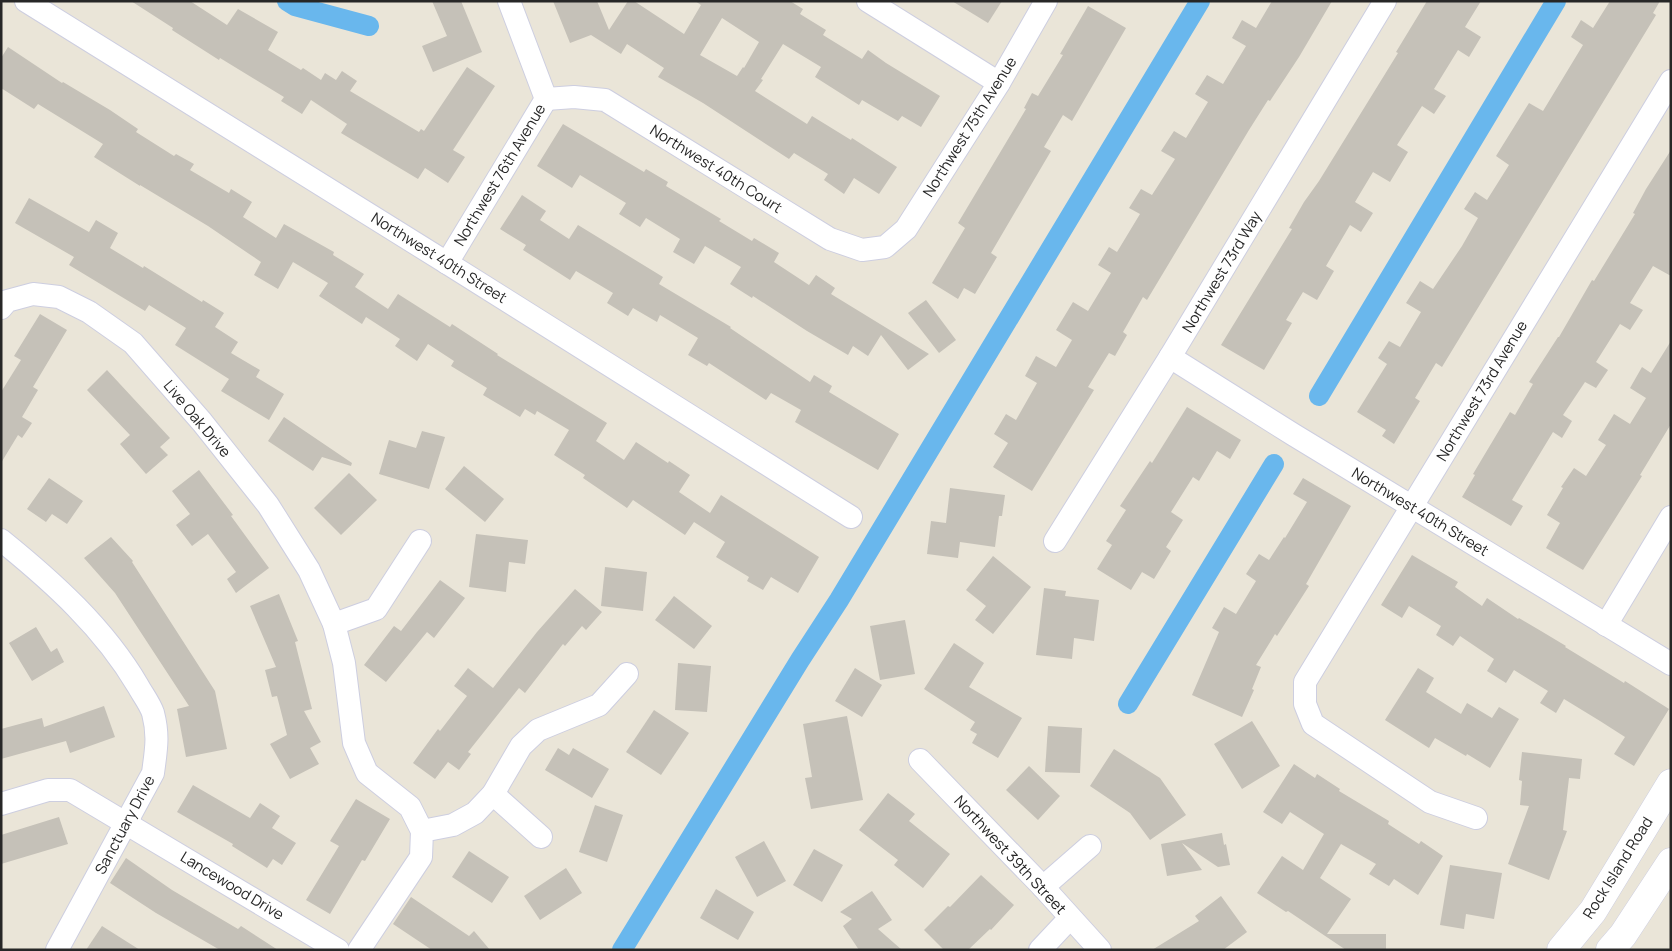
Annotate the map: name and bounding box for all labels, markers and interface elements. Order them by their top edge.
street label: Northwest 75th Avenue [918,52,1021,201]
street label: Northwest 76th Avenue [449,100,551,250]
street label: Northwest 40th Court [646,119,786,218]
street label: Northwest 40th Street [367,207,511,308]
street label: Northwest 73rd Way [1177,207,1266,336]
street label: Northwest 73rd Avenue [1431,316,1532,465]
street label: Live Oak Drive [159,376,236,462]
street label: Northwest 40th Street [1348,462,1493,561]
street label: Sanctuary Drive [90,771,160,878]
street label: Northwest 39th Street [950,790,1071,919]
street label: Rock Island Road [1578,813,1657,923]
street label: Lancewood Drive [177,846,288,925]

